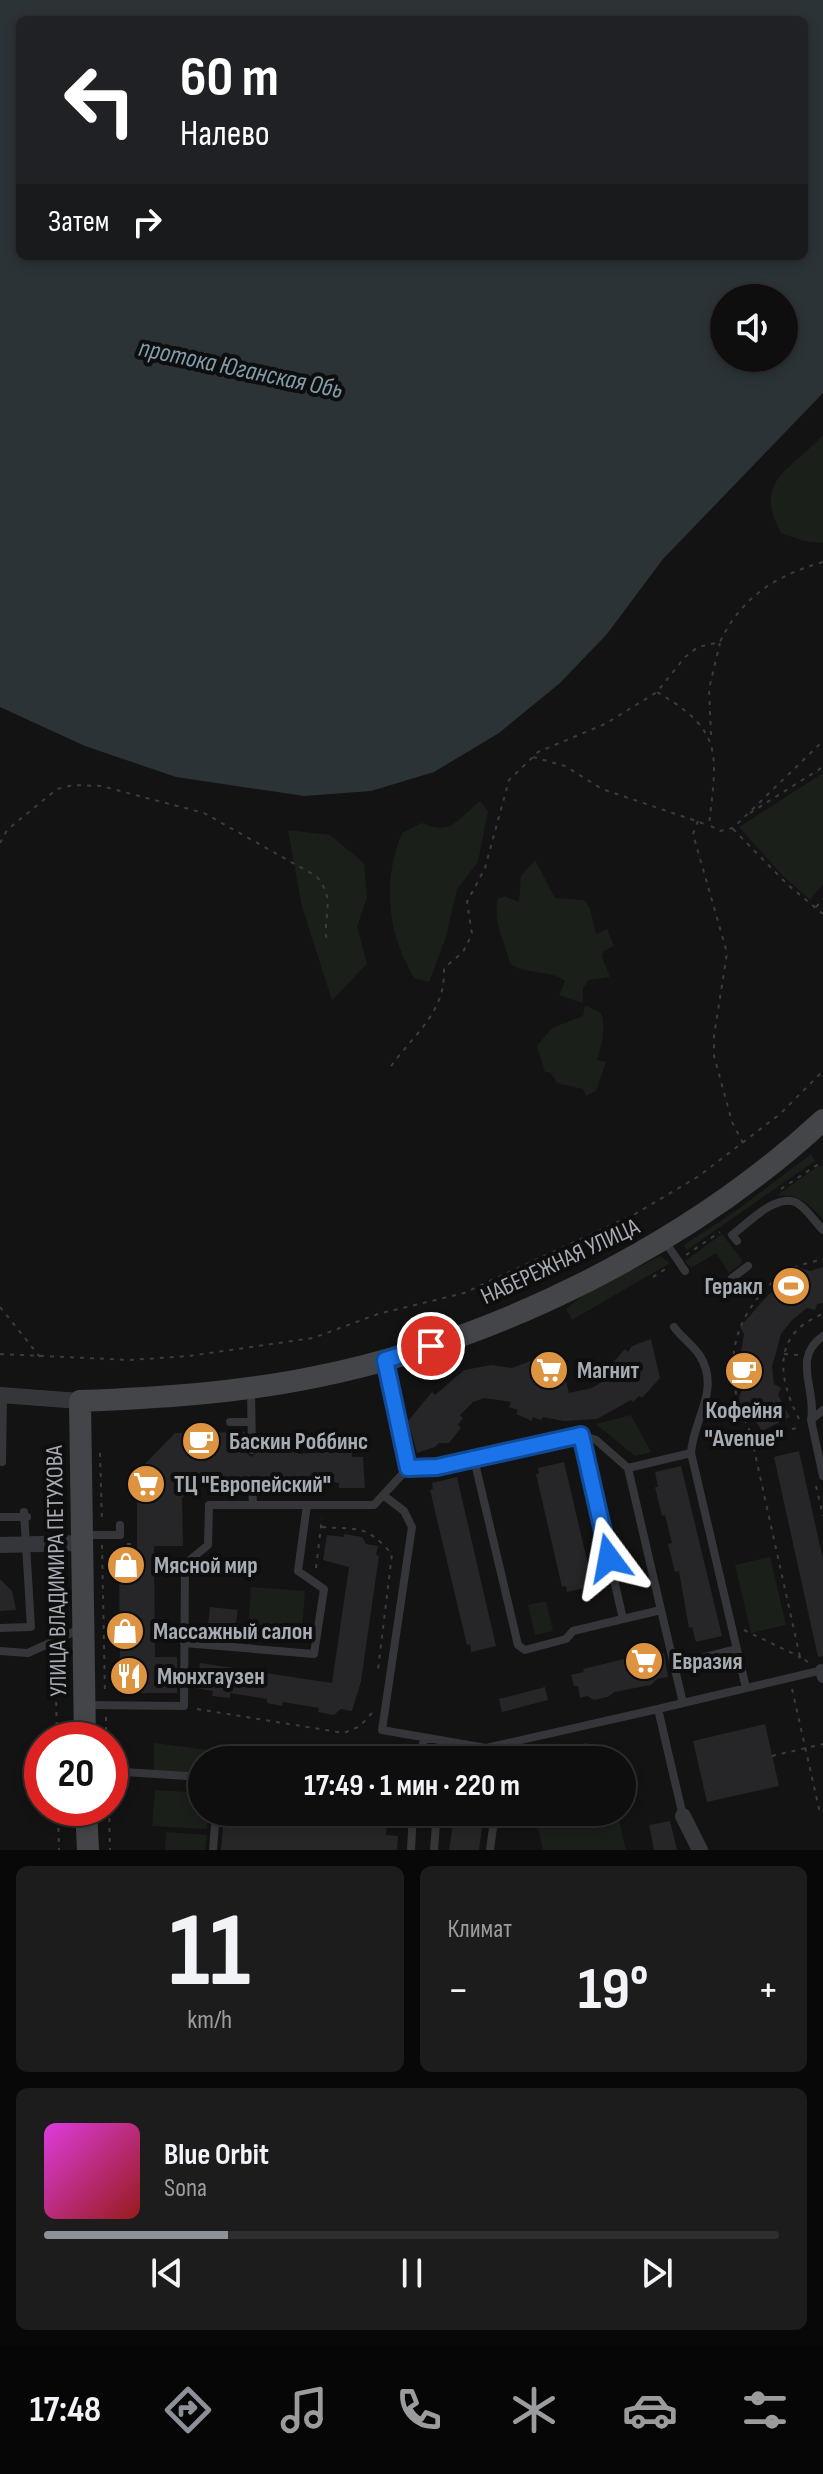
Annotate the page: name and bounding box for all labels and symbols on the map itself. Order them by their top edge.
water label: протока Юганская Обь [136,333,346,406]
street label: НАБЕРЕЖНАЯ УЛИЦА [476,1212,645,1311]
sports icon: Геракл [770,1265,812,1307]
place label: Геракл [704,1272,763,1301]
pin [397,1312,465,1380]
supermarket icon: Магнит [528,1349,570,1391]
cafe icon: Кофейня "Avenue" [723,1350,765,1392]
place label: Магнит [577,1356,639,1385]
place label: Кофейня "Avenue" [705,1396,783,1453]
cafe icon: Баскин Роббинс [180,1420,222,1462]
place label: Баскин Роббинс [229,1427,368,1456]
street label: УЛИЦА ВЛАДИМИРА ПЕТУХОВА [40,1444,73,1697]
supermarket icon: ТЦ "Европейский" [125,1463,167,1505]
place label: ТЦ "Европейский" [174,1470,331,1499]
position arrow [567,1516,651,1600]
shop icon: Мясной мир [105,1544,147,1586]
place label: Мясной мир [154,1551,258,1580]
shop icon: Массажный салон [104,1610,146,1652]
place label: Массажный салон [153,1617,313,1646]
supermarket icon: Евразия [623,1640,665,1682]
place label: Евразия [672,1647,743,1676]
restaurant icon: Мюнхгаузен [108,1655,150,1697]
place label: Мюнхгаузен [157,1662,265,1691]
speed limit sign: 20 [24,1722,128,1826]

